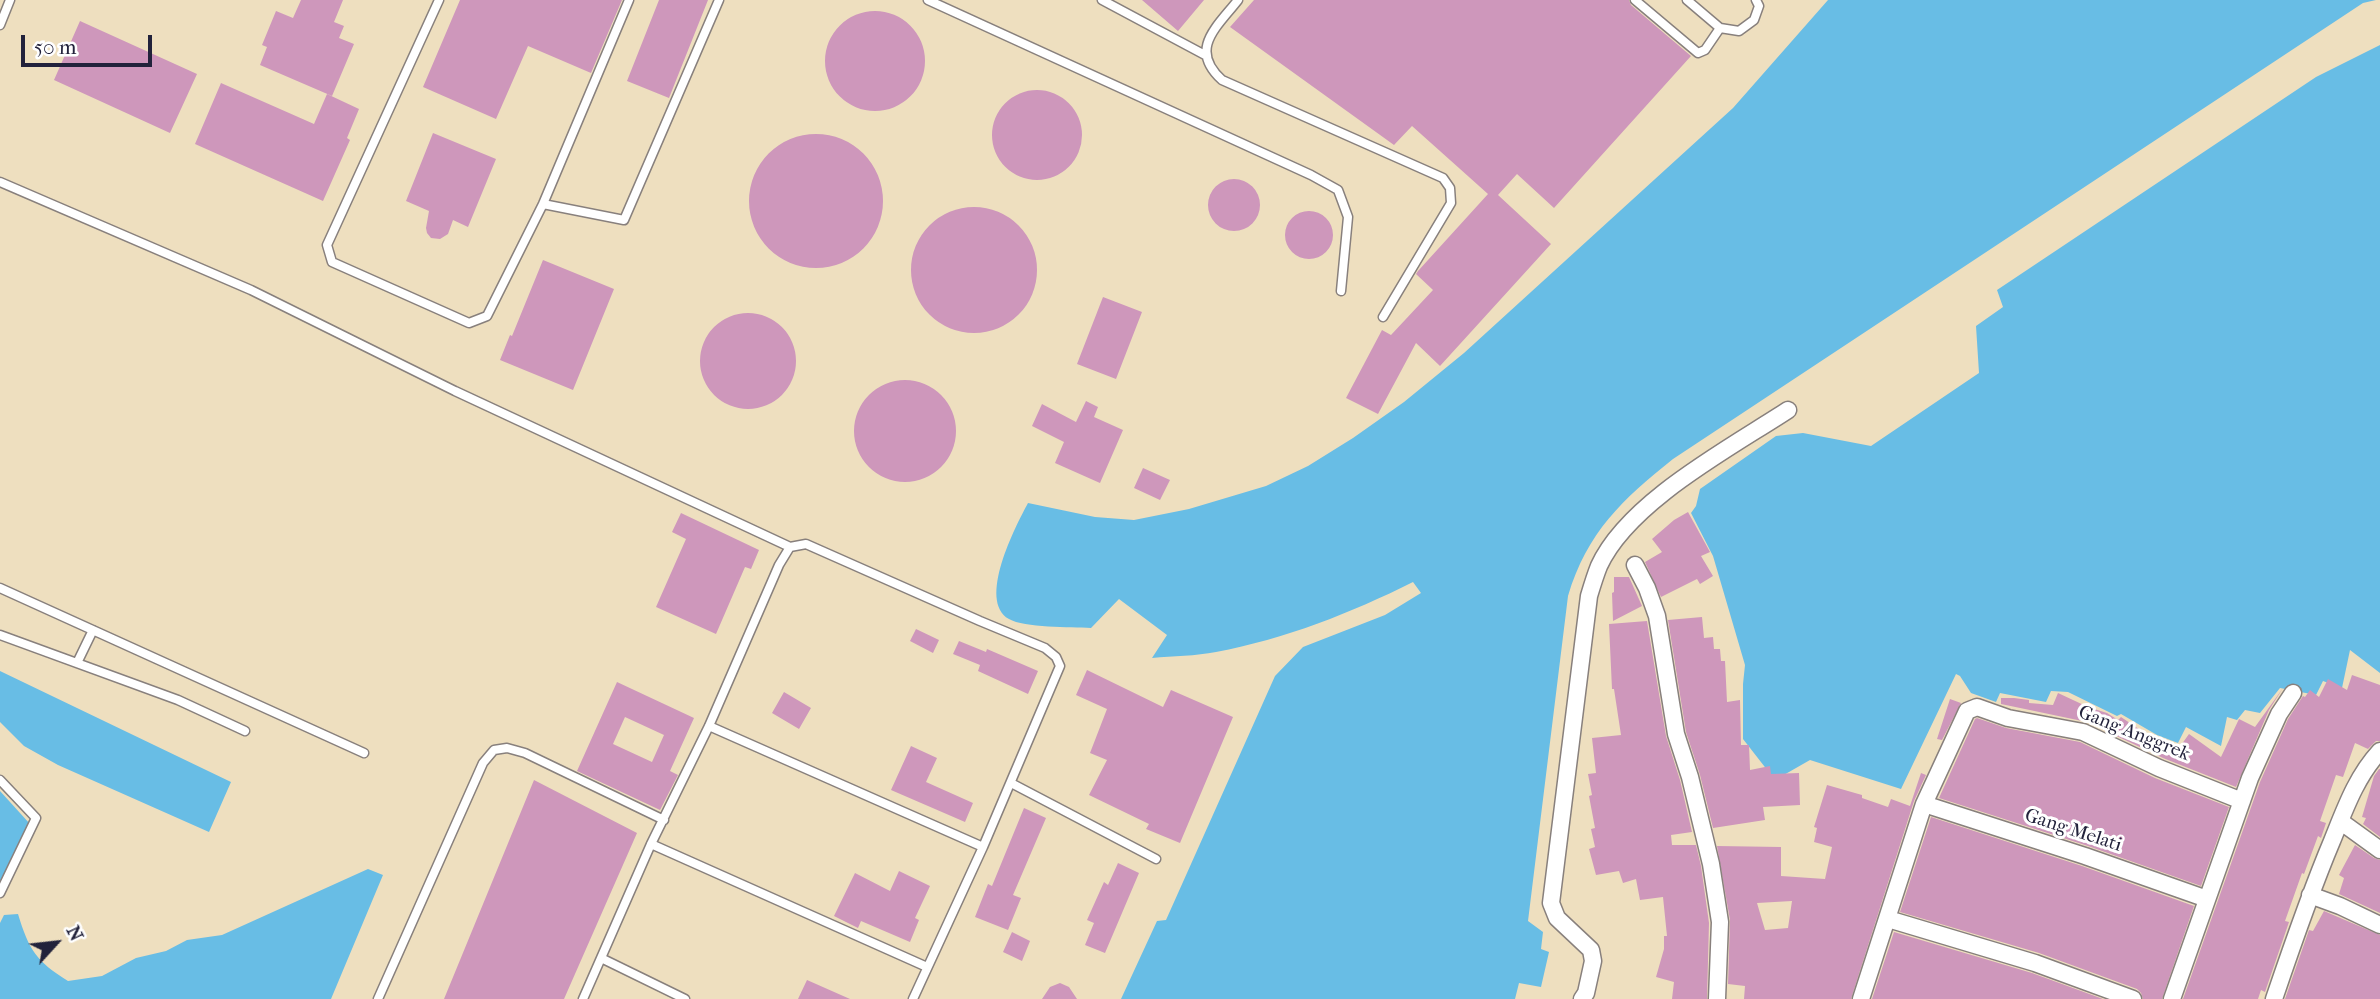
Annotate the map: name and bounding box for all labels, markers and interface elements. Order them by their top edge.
scale bar [24,21,156,65]
text: 50 m [34,35,77,59]
street label: Gang Anggrek [2075,701,2193,767]
street label: Gang Melati [2022,805,2124,857]
north arrow [21,908,91,978]
text: N [62,922,88,945]

